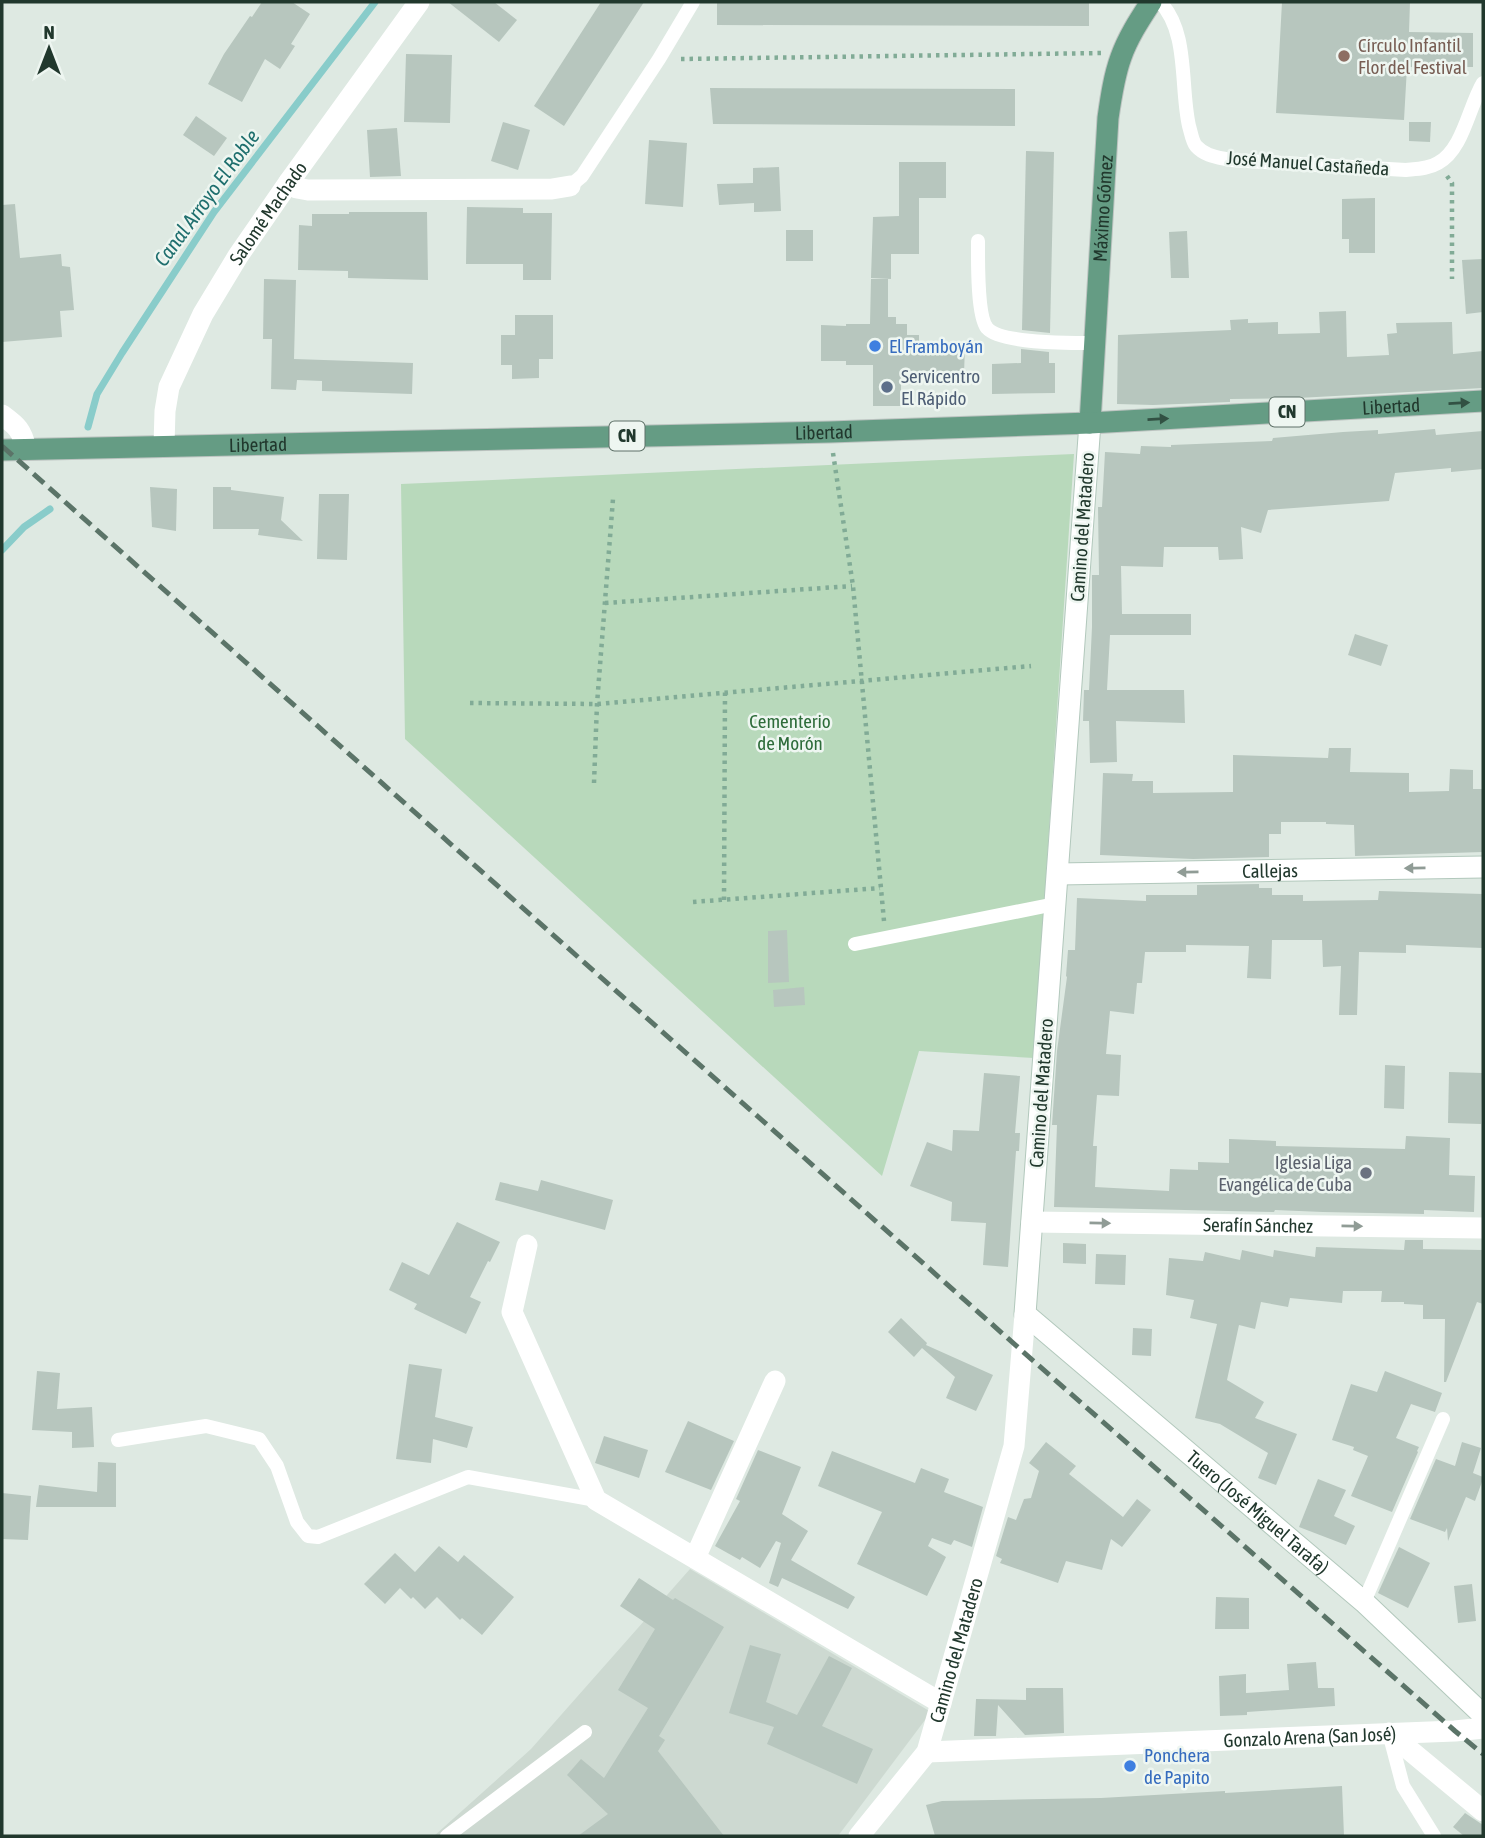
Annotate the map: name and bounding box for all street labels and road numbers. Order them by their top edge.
street label: José Manuel Castañeda [1226,146,1390,180]
street label: Máximo Gómez [1089,154,1117,262]
street label: Salomé Machado [225,157,311,268]
street label: Libertad [1362,394,1421,419]
road number: CN [1270,398,1304,426]
street label: Libertad [794,420,853,444]
road number: CN [610,422,644,450]
street label: Libertad [229,433,287,456]
street label: Camino del Matadero [1066,452,1098,602]
street label: Callejas [1242,859,1298,882]
street label: Camino del Matadero [1025,1018,1057,1168]
street label: Serafín Sánchez [1203,1213,1313,1237]
street label: Tuero (José Miguel Tarafa) [1182,1445,1333,1578]
street label: Camino del Matadero [925,1575,987,1725]
street label: Gonzalo Arena (San José) [1223,1722,1396,1751]

